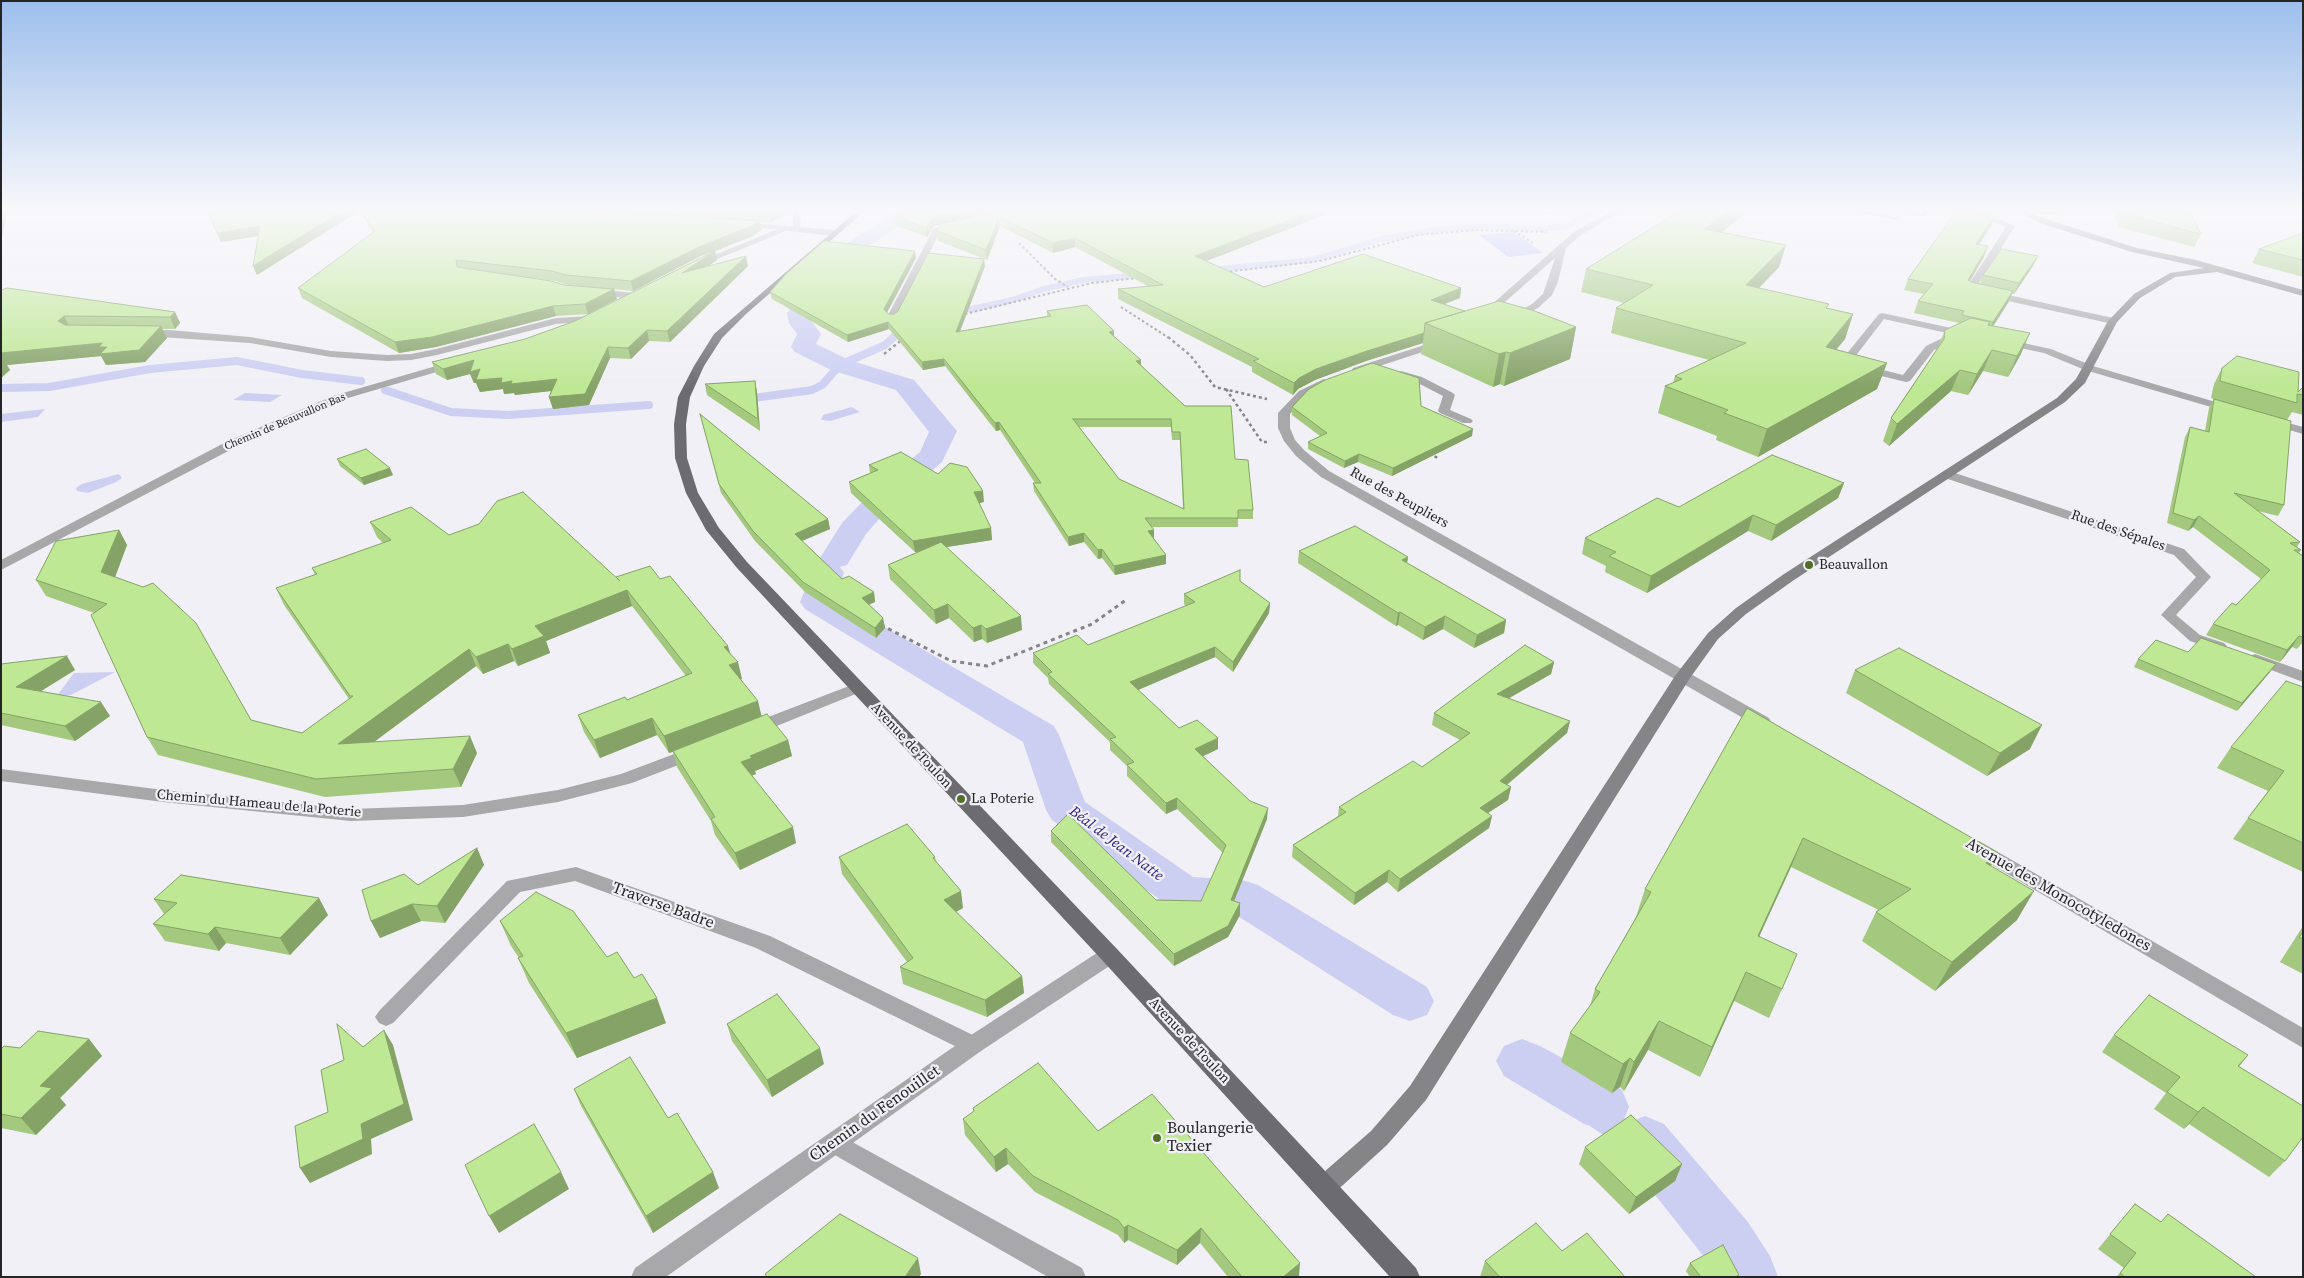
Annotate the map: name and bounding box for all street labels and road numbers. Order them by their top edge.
street label: Chemin de Beauvallon Bas [222,390,348,454]
street label: Rue des Peupliers [1347,464,1451,532]
street label: Rue des Sépales [2069,507,2167,555]
street label: Avenue de Toulon [867,700,955,792]
street label: Chemin du Hameau de la Poterie [156,787,362,821]
street label: Avenue des Monocotyledones [1962,834,2154,956]
street label: Traverse Badre [609,879,717,933]
street label: Avenue de Toulon [1145,995,1233,1087]
street label: Chemin du Fenouillet [806,1062,944,1166]

